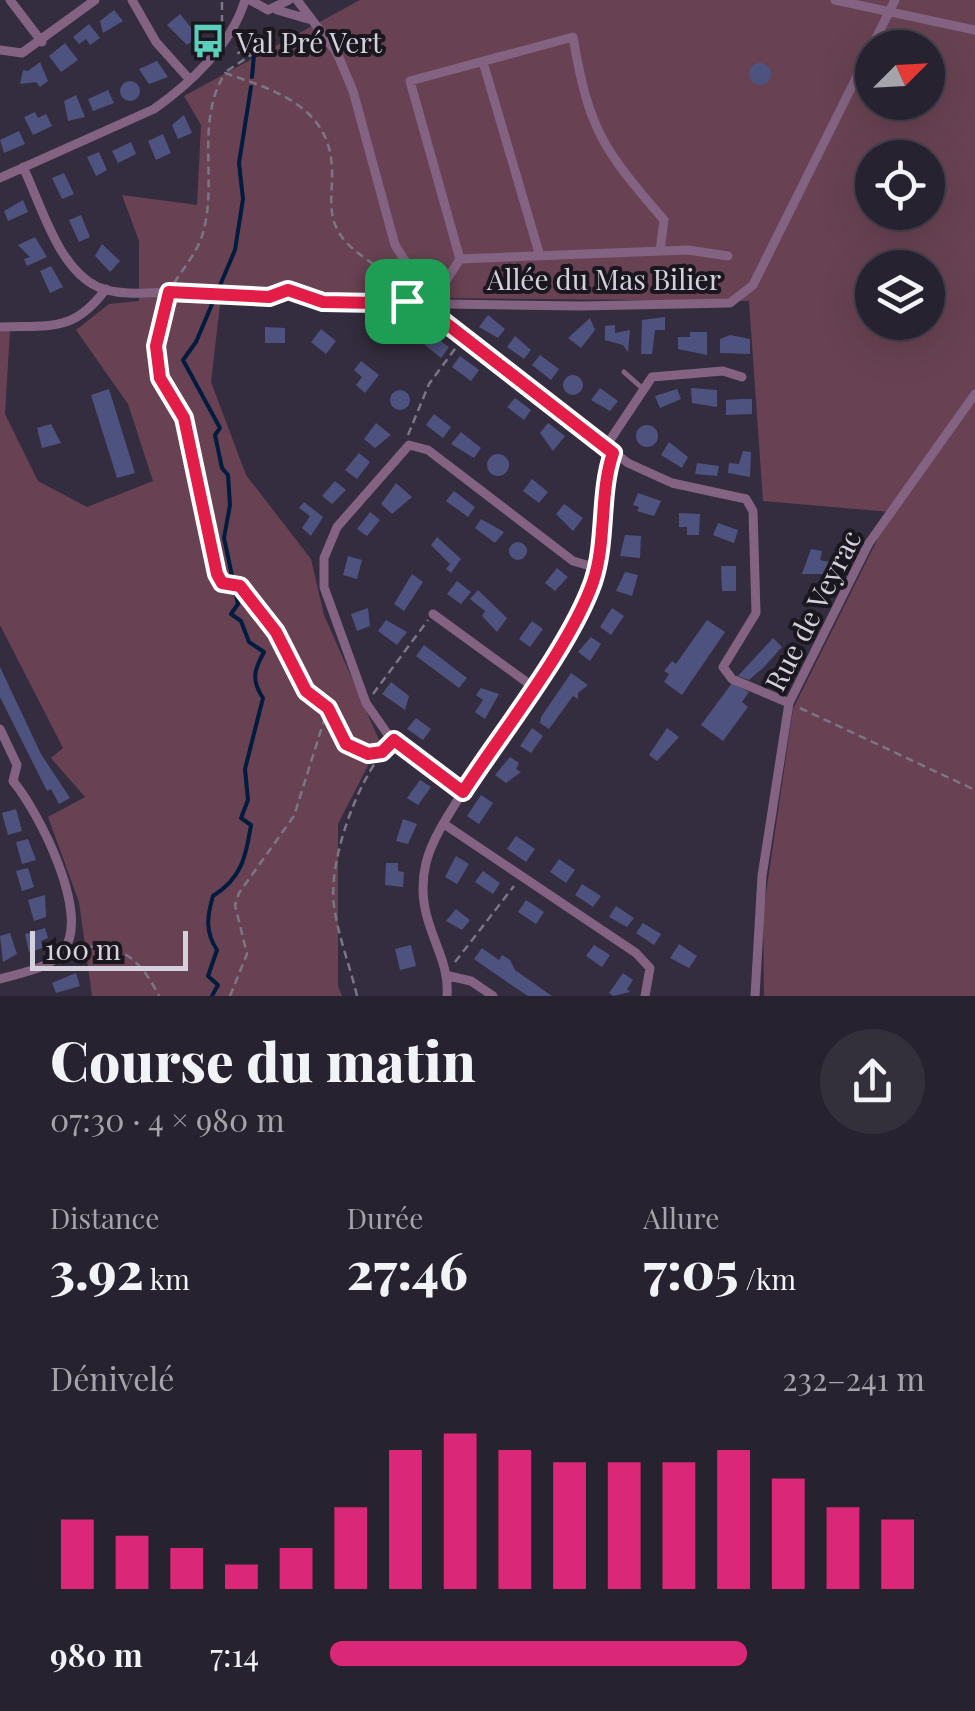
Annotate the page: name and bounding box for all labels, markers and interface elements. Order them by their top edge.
bus stop icon: Val Pré Vert [189,22,227,60]
place label: Val Pré Vert [235,23,383,60]
north arrow [855,30,945,120]
map controls [855,30,945,340]
button: locate [855,140,945,230]
button: layers [855,250,945,340]
pin [365,259,450,344]
street label: Allée du Mas Bilier [486,260,722,297]
icon: arrive [380,274,435,329]
street label: Rue de Veyrac [756,523,868,697]
scale bar [30,926,188,970]
text: 100 m [45,930,121,967]
text: Course du matin [50,1022,476,1096]
button: share [820,1029,925,1134]
text: 07:30 · 4 × 980 m [50,1097,285,1140]
text: Distance [50,1199,159,1236]
text: Durée [347,1199,423,1236]
text: Allure [643,1199,719,1236]
text: 3.92 [50,1236,144,1303]
text: 27:46 [347,1236,468,1303]
text: 7:05 [643,1236,739,1303]
text: km [144,1260,190,1297]
text: /km [739,1260,796,1297]
text: Dénivelé [50,1356,174,1399]
text: 232–241 m [782,1356,925,1399]
text: 980 m [50,1632,143,1675]
text: 7:14 [210,1632,259,1675]

